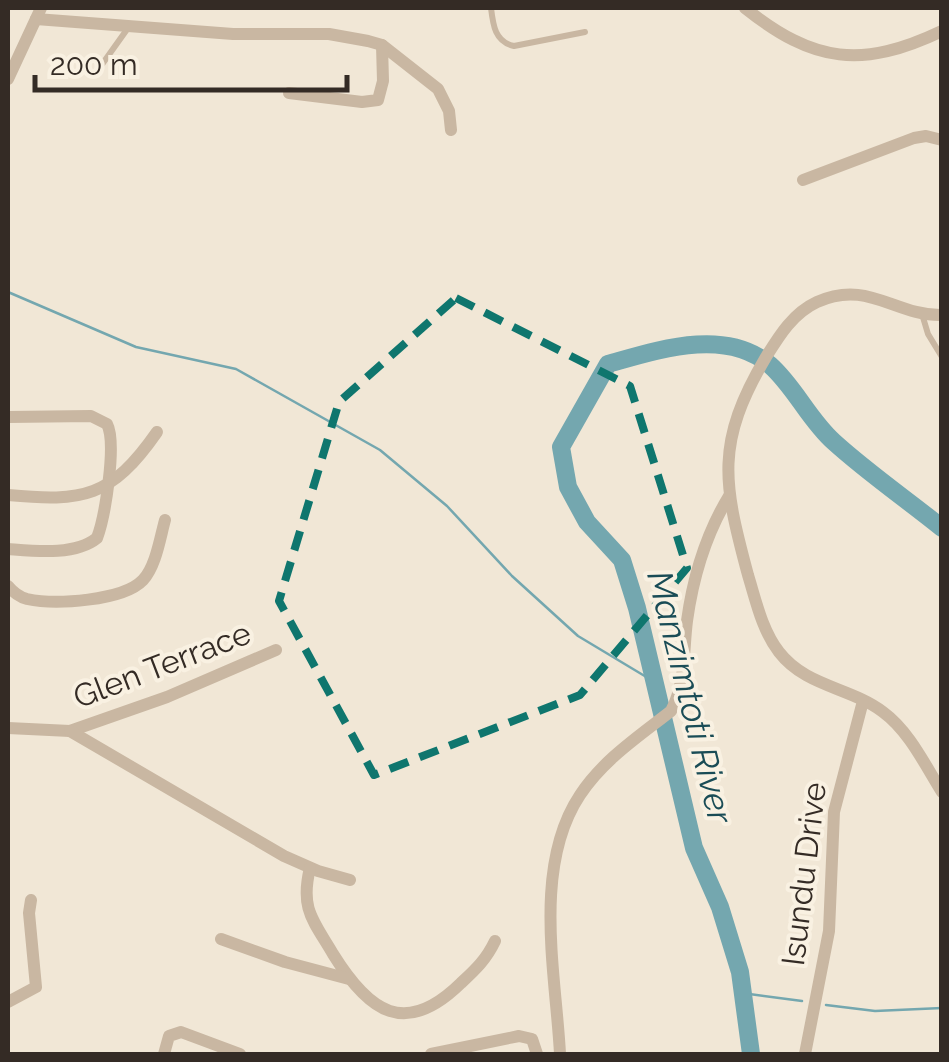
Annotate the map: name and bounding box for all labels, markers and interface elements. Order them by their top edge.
scale bar [35,30,348,92]
text: 200 m [50,47,138,82]
water label: Manzimtoti River [639,566,742,828]
street label: Glen Terrace [68,614,256,715]
street label: Isundu Drive [774,780,833,968]

